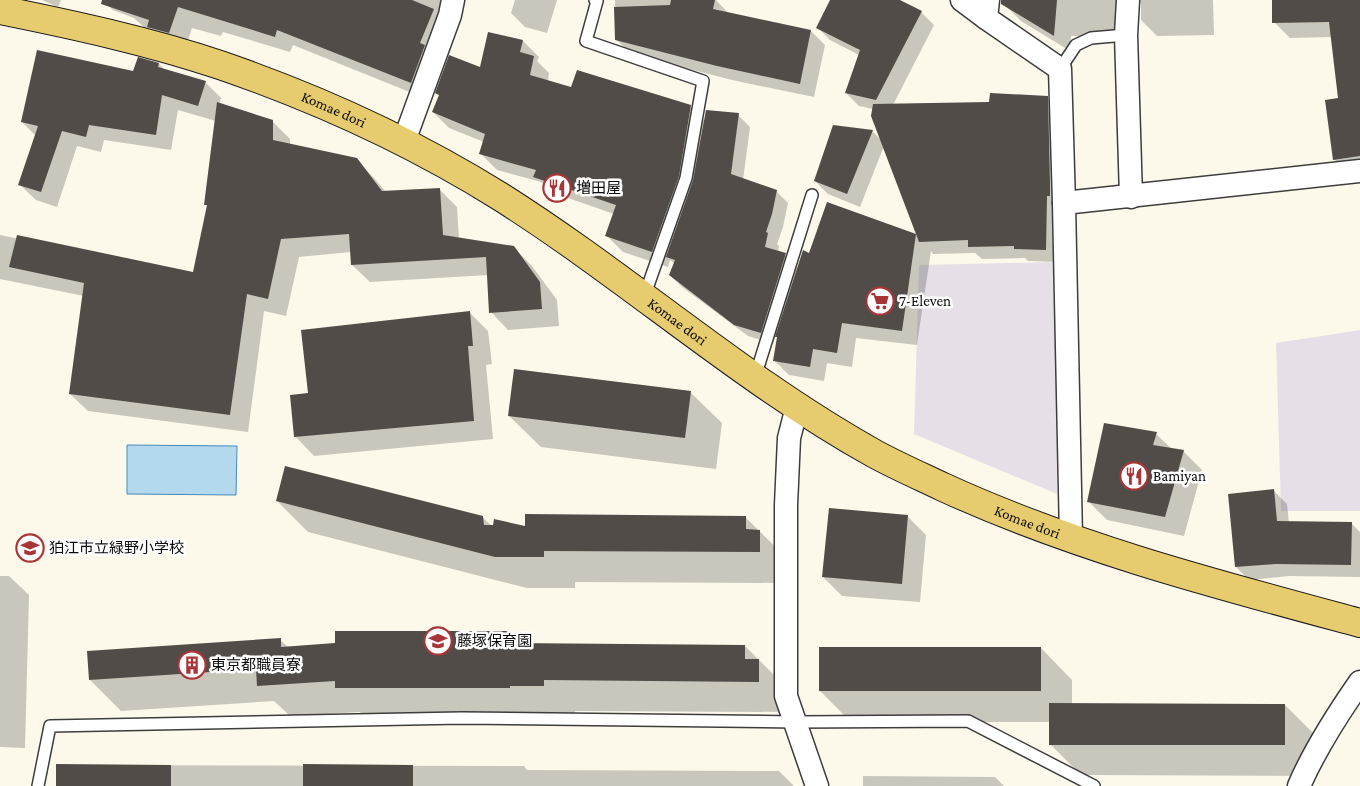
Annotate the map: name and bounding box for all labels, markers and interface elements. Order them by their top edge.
street label: Komae dori [299,88,369,131]
restaurant icon: 増田屋 [542,173,572,203]
place label: 増田屋 [576,179,621,196]
supermarket icon: 7-Eleven [865,286,895,316]
place label: 7-Eleven [899,293,951,309]
street label: Komae dori [645,295,710,349]
restaurant icon: Bamiyan [1119,461,1149,491]
place label: Bamiyan [1153,468,1206,485]
street label: Komae dori [992,502,1062,542]
school or university icon: 狛江市立緑野小学校 [15,533,45,563]
place label: 狛江市立緑野小学校 [49,540,184,556]
school or university icon: 藤塚保育園 [423,626,453,656]
place label: 藤塚保育園 [457,633,532,649]
building icon: 東京都職員寮 [177,650,207,680]
place label: 東京都職員寮 [211,657,301,673]

